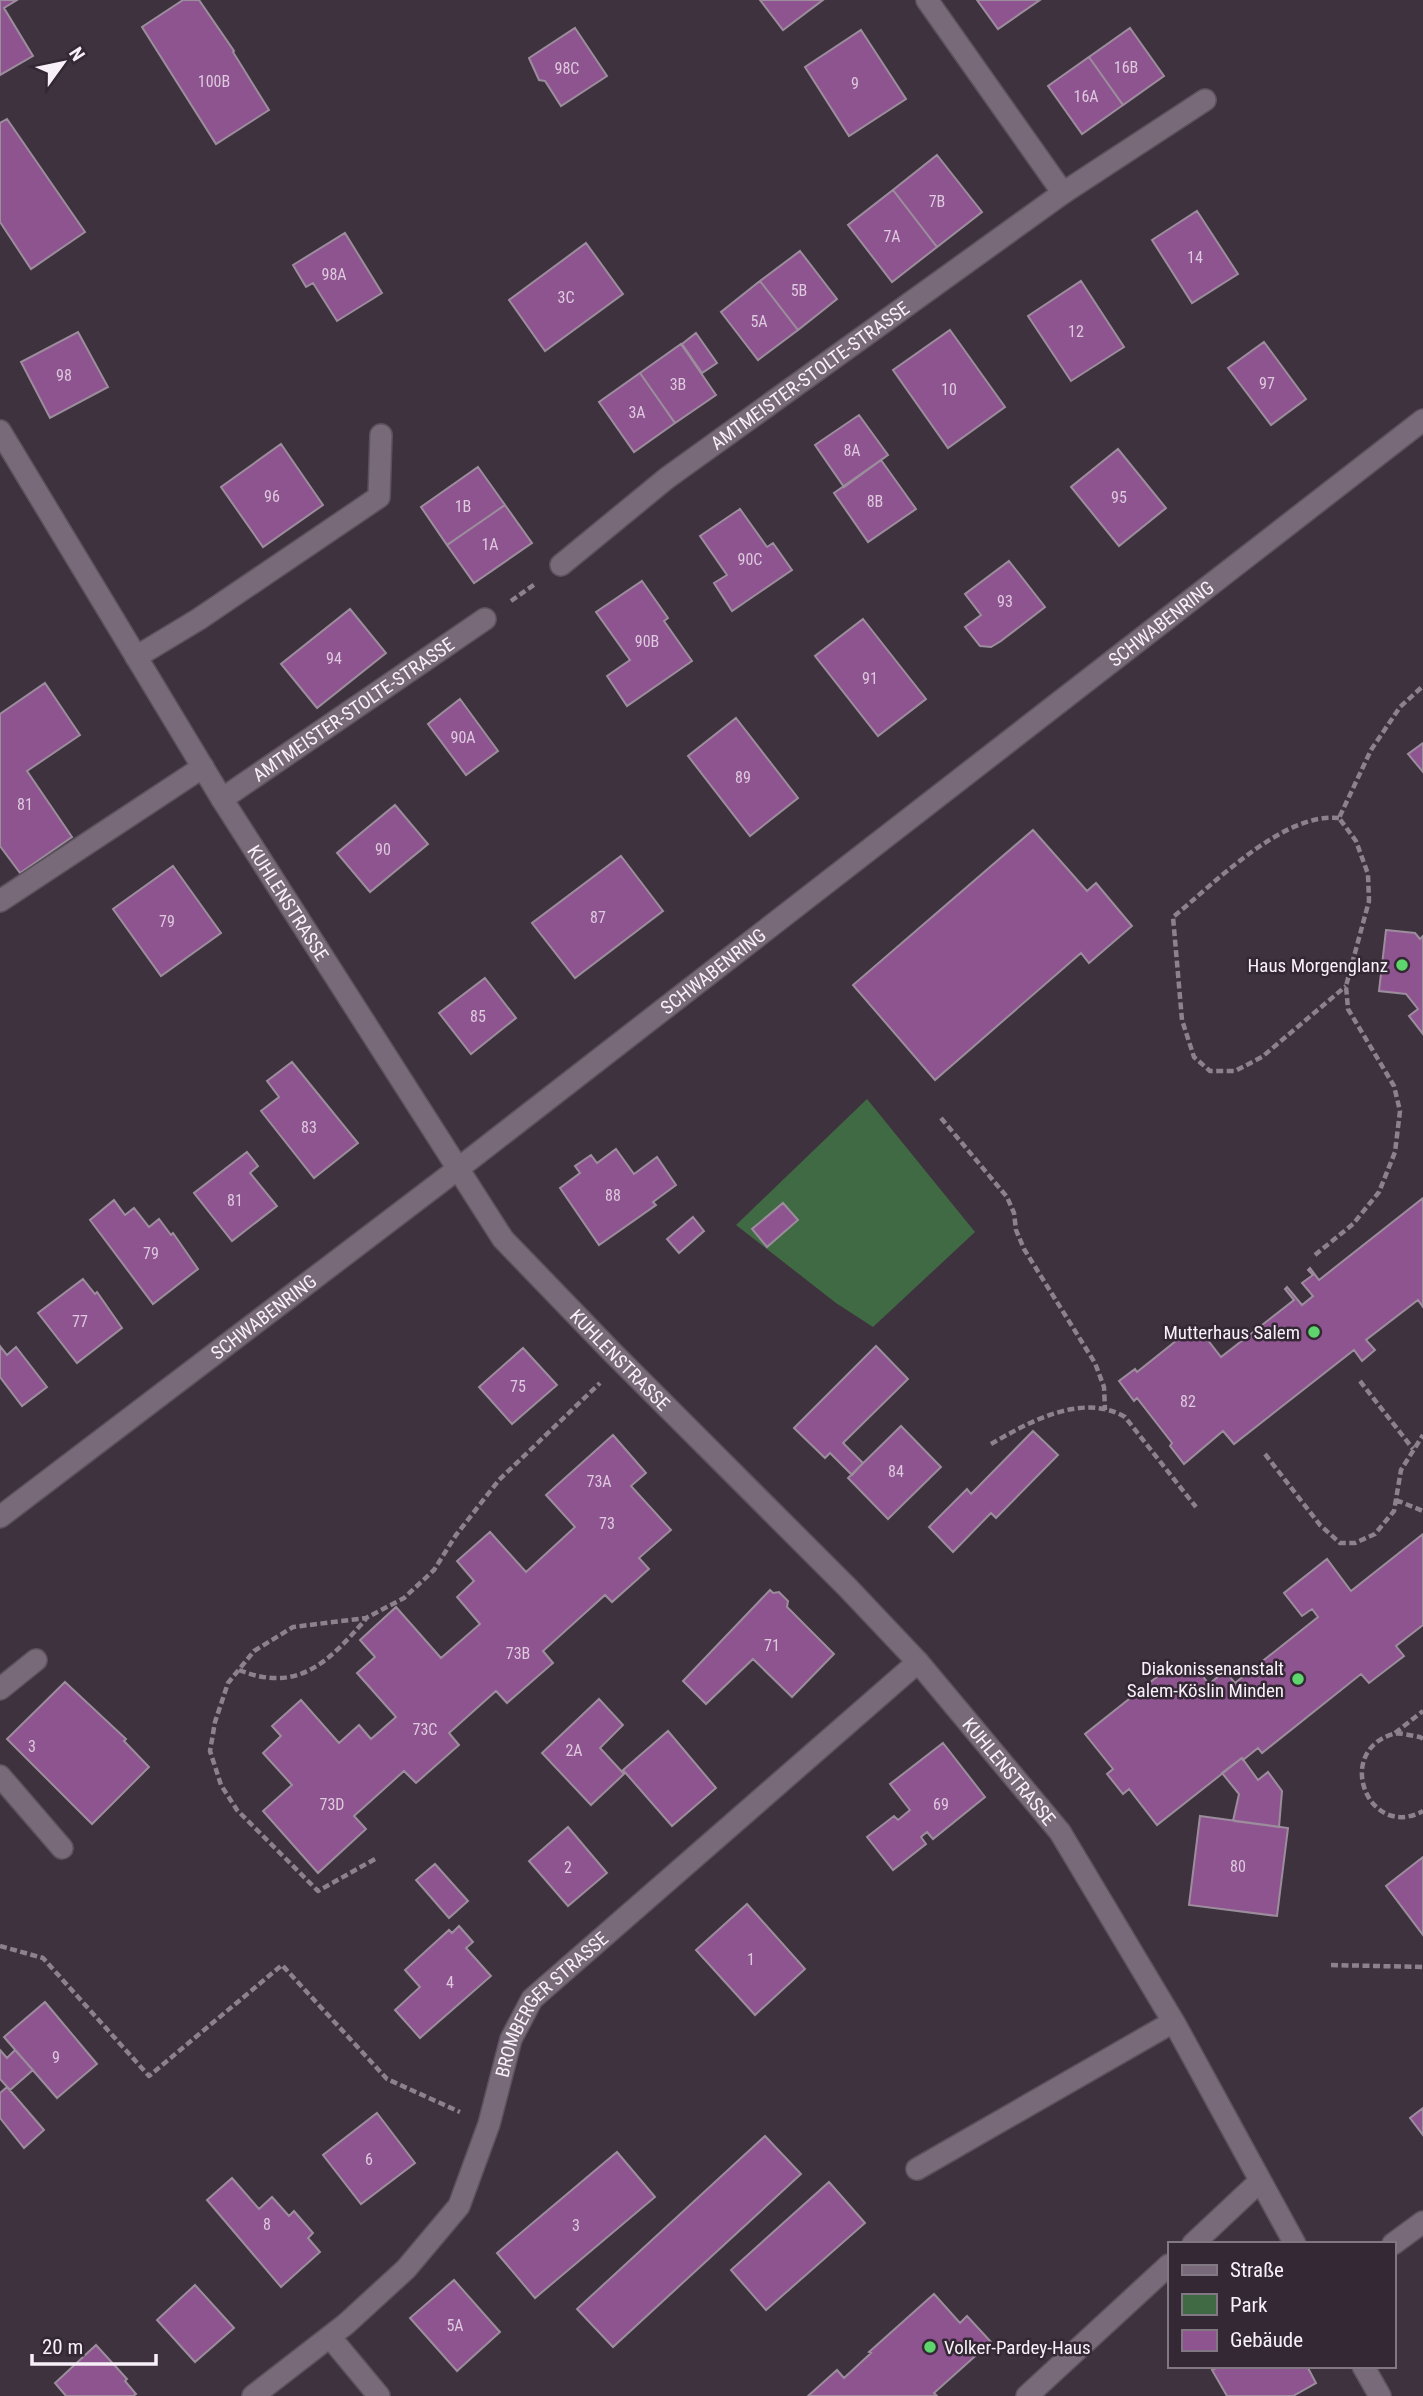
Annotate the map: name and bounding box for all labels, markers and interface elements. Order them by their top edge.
north arrow [28,28,98,98]
text: N [64,43,90,65]
house number: 16B [1114,58,1138,77]
house number: 98C [555,59,579,78]
house number: 100B [198,72,230,91]
house number: 9 [851,74,859,93]
house number: 16A [1073,87,1099,106]
house number: 7B [929,192,945,211]
house number: 7A [883,227,901,246]
house number: 14 [1187,248,1203,267]
house number: 98A [321,265,347,284]
house number: 5B [791,281,807,300]
house number: 3C [558,288,574,307]
street label: AMTMEISTER-STOLTE-STRASSE [706,296,913,454]
house number: 5A [750,312,768,331]
house number: 12 [1068,322,1084,341]
house number: 98 [56,366,72,385]
house number: 97 [1259,374,1275,393]
house number: 3B [670,375,686,394]
house number: 10 [941,380,957,399]
house number: 3A [628,403,646,422]
house number: 8A [843,441,861,460]
house number: 96 [264,487,280,506]
house number: 95 [1111,488,1127,507]
house number: 8B [867,492,883,511]
house number: 1B [455,497,471,516]
house number: 1A [481,535,499,554]
house number: 90C [738,550,762,569]
street label: SCHWABENRING [1104,575,1218,671]
house number: 93 [997,592,1013,611]
street label: AMTMEISTER-STOLTE-STRASSE [248,632,458,786]
house number: 90B [635,632,659,651]
house number: 94 [326,649,342,668]
house number: 91 [862,669,878,688]
house number: 90A [450,728,476,747]
house number: 89 [735,768,751,787]
house number: 81 [17,795,33,814]
house number: 90 [375,840,391,859]
street label: KUHLENSTRASSE [243,841,334,965]
house number: 87 [590,908,606,927]
house number: 79 [159,912,175,931]
street label: SCHWABENRING [656,923,770,1019]
place label: Haus Morgenglanz [1248,954,1388,977]
marker: Haus Morgenglanz [1394,957,1410,973]
house number: 85 [470,1007,486,1026]
house number: 83 [301,1118,317,1137]
house number: 88 [605,1186,621,1205]
house number: 81 [227,1191,243,1210]
house number: 79 [143,1244,159,1263]
street label: SCHWABENRING [206,1269,321,1364]
street label: KUHLENSTRASSE [565,1304,675,1415]
house number: 77 [72,1312,88,1331]
place label: Mutterhaus Salem [1164,1321,1300,1344]
marker: Mutterhaus Salem [1306,1324,1322,1340]
house number: 75 [510,1377,526,1396]
house number: 82 [1180,1392,1196,1411]
house number: 84 [888,1462,904,1481]
house number: 73A [586,1472,612,1491]
house number: 73 [599,1514,615,1533]
house number: 71 [764,1636,780,1655]
house number: 73B [506,1644,530,1663]
place label: Diakonissenanstalt Salem-Köslin Minden [1127,1657,1284,1702]
marker: Diakonissenanstalt Salem-Köslin Minden [1290,1671,1306,1687]
street label: KUHLENSTRASSE [958,1713,1061,1830]
house number: 73C [413,1720,437,1739]
house number: 3 [28,1737,36,1756]
house number: 2A [565,1741,583,1760]
house number: 73D [320,1795,344,1814]
house number: 69 [933,1795,949,1814]
house number: 80 [1230,1857,1246,1876]
house number: 2 [564,1858,572,1877]
street label: BROMBERGER STRASSE [490,1927,613,2080]
house number: 1 [747,1950,755,1969]
house number: 4 [446,1973,454,1992]
house number: 9 [52,2048,60,2067]
house number: 6 [365,2150,373,2169]
house number: 8 [263,2215,271,2234]
house number: 3 [572,2216,580,2235]
legend [1168,2242,1395,2368]
text: Straße [1230,2258,1284,2282]
text: Park [1230,2293,1268,2317]
house number: 5A [446,2316,464,2335]
scale bar [32,2322,156,2366]
text: Gebäude [1230,2328,1303,2352]
text: 20 m [42,2335,83,2359]
place label: Volker-Pardey-Haus [944,2336,1091,2359]
marker: Volker-Pardey-Haus [922,2339,938,2355]

